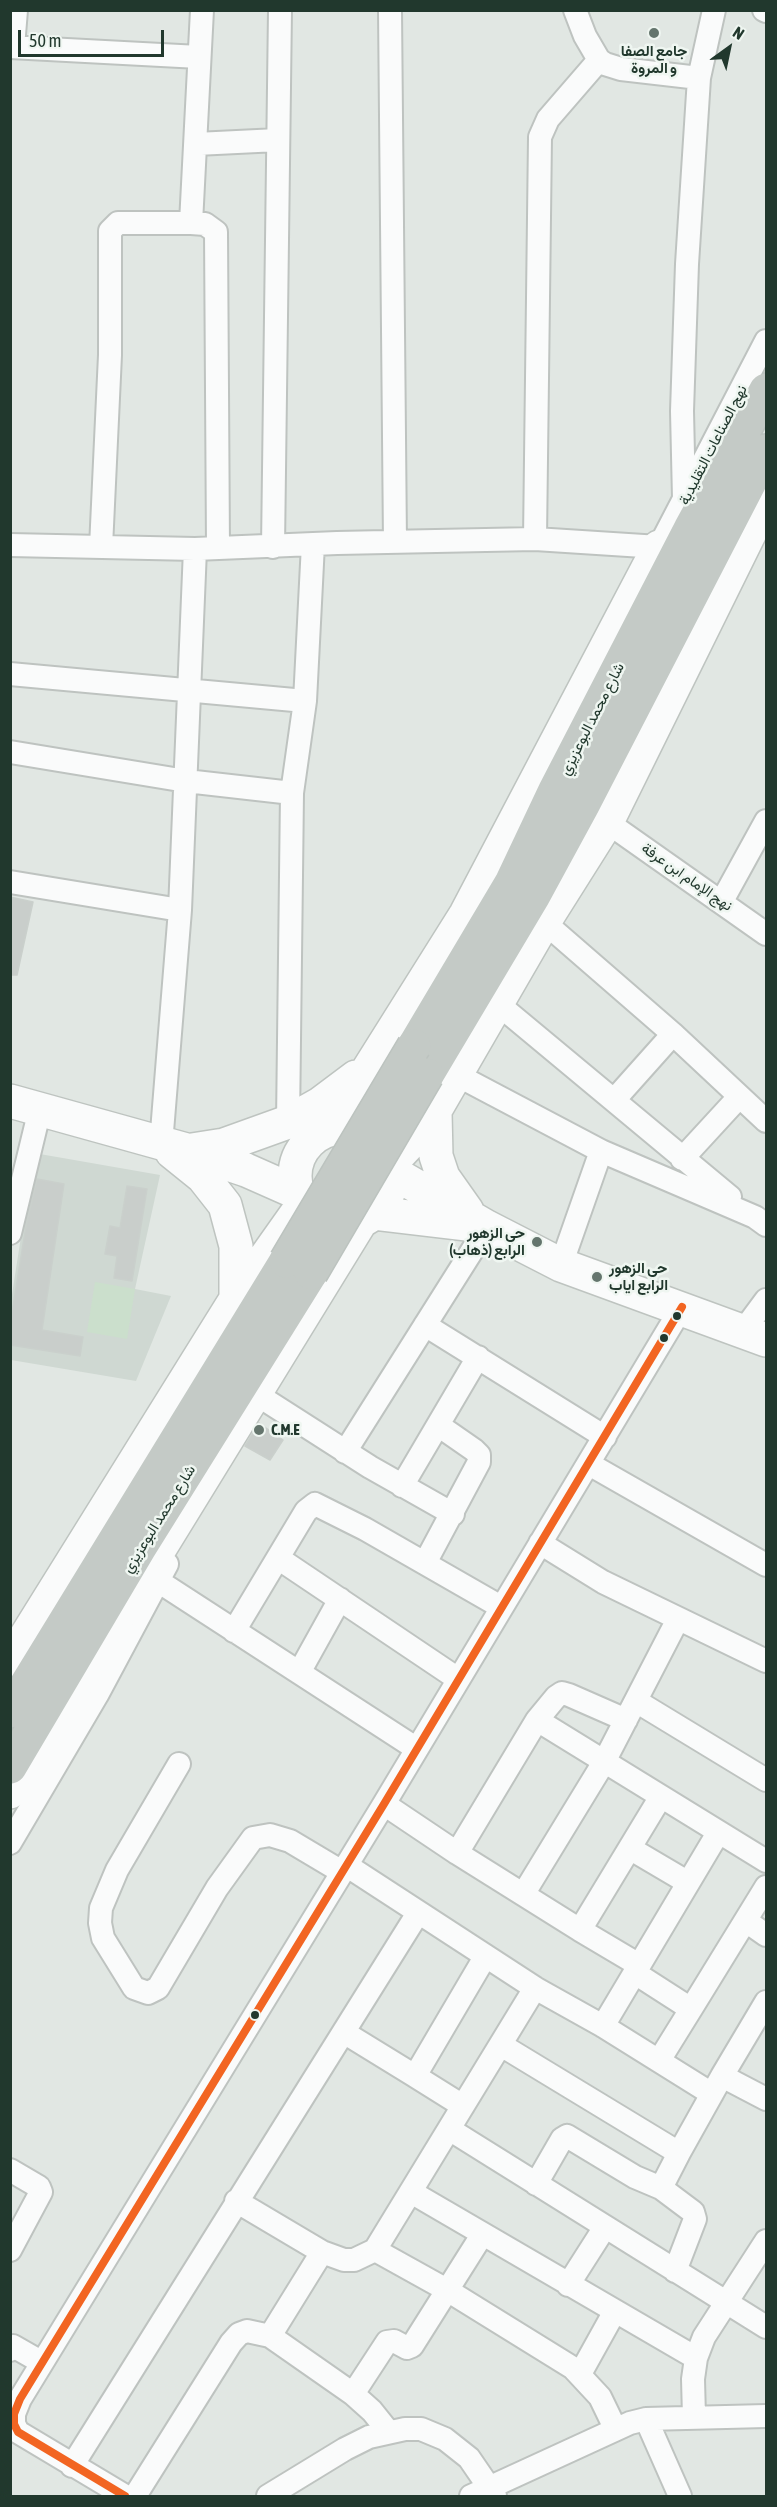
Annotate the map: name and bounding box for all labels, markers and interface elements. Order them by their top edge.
scale bar [21,18,166,56]
north arrow [699,18,759,78]
text: N [730,23,748,43]
marker: جامع الصفا و المروة [647,26,661,40]
text: 50 m [29,30,61,51]
place label: جامع الصفا و المروة [621,42,687,77]
street label: نهج الصناعات التقليدية [675,382,751,508]
street label: شارع محمد البوعزيزي [556,660,628,778]
street label: نهج الإمام ابن عرفة [638,839,736,915]
place label: حي الزهور الرابع (ذهاب) [449,1224,525,1259]
marker: حي الزهور الرابع (ذهاب) [530,1235,544,1249]
place label: حي الزهور الرابع اياب [609,1259,668,1294]
marker: حي الزهور الرابع اياب [590,1270,604,1284]
unlabelled marker [671,1310,683,1322]
unlabelled marker [658,1332,670,1344]
place label: C.M.E [271,1421,300,1439]
marker: C.M.E [252,1423,266,1437]
street label: شارع محمد البوعزيزي [119,1462,199,1576]
unlabelled marker [249,2009,261,2021]

